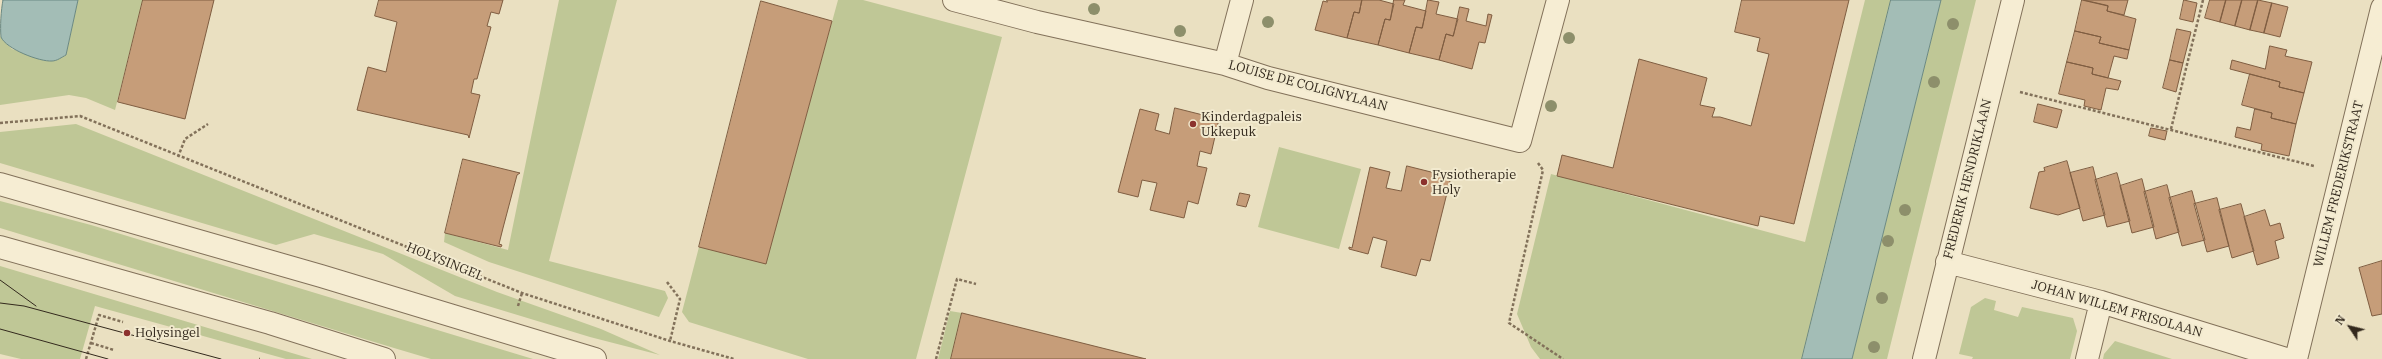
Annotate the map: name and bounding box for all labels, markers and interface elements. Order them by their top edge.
street label: LOUISE DE COLIGNYLAAN [1227,57,1389,115]
street label: FREDERIK HENDRIKLAAN [1941,97,1995,261]
street label: WILLEM FREDERIKSTRAAT [2311,99,2367,269]
place label: Kinderdagpaleis Ukkepuk [1201,109,1302,140]
marker: Kinderdagpaleis Ukkepuk [1188,119,1198,129]
place label: Fysiotherapie Holy [1432,167,1516,198]
marker: Fysiotherapie Holy [1419,177,1429,187]
street label: HOLYSINGEL [404,239,486,285]
street label: JOHAN WILLEM FRISOLAAN [2030,277,2204,341]
north arrow [2330,307,2370,347]
text: N [2332,313,2348,328]
place label: Holysingel [135,325,200,341]
marker: Holysingel [122,328,132,338]

